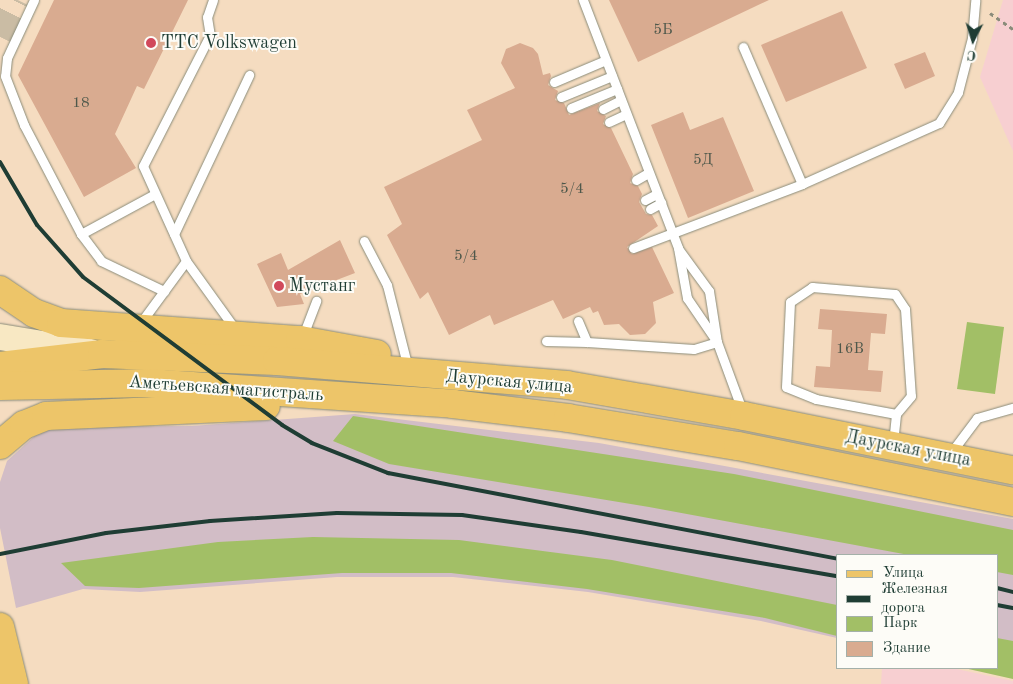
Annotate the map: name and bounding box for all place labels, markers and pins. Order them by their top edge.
place label: ТТС Volkswagen [161,32,297,54]
marker: ТТС Volkswagen [145,37,157,49]
place label: Мустанг [289,275,356,297]
marker: Мустанг [273,280,285,292]

